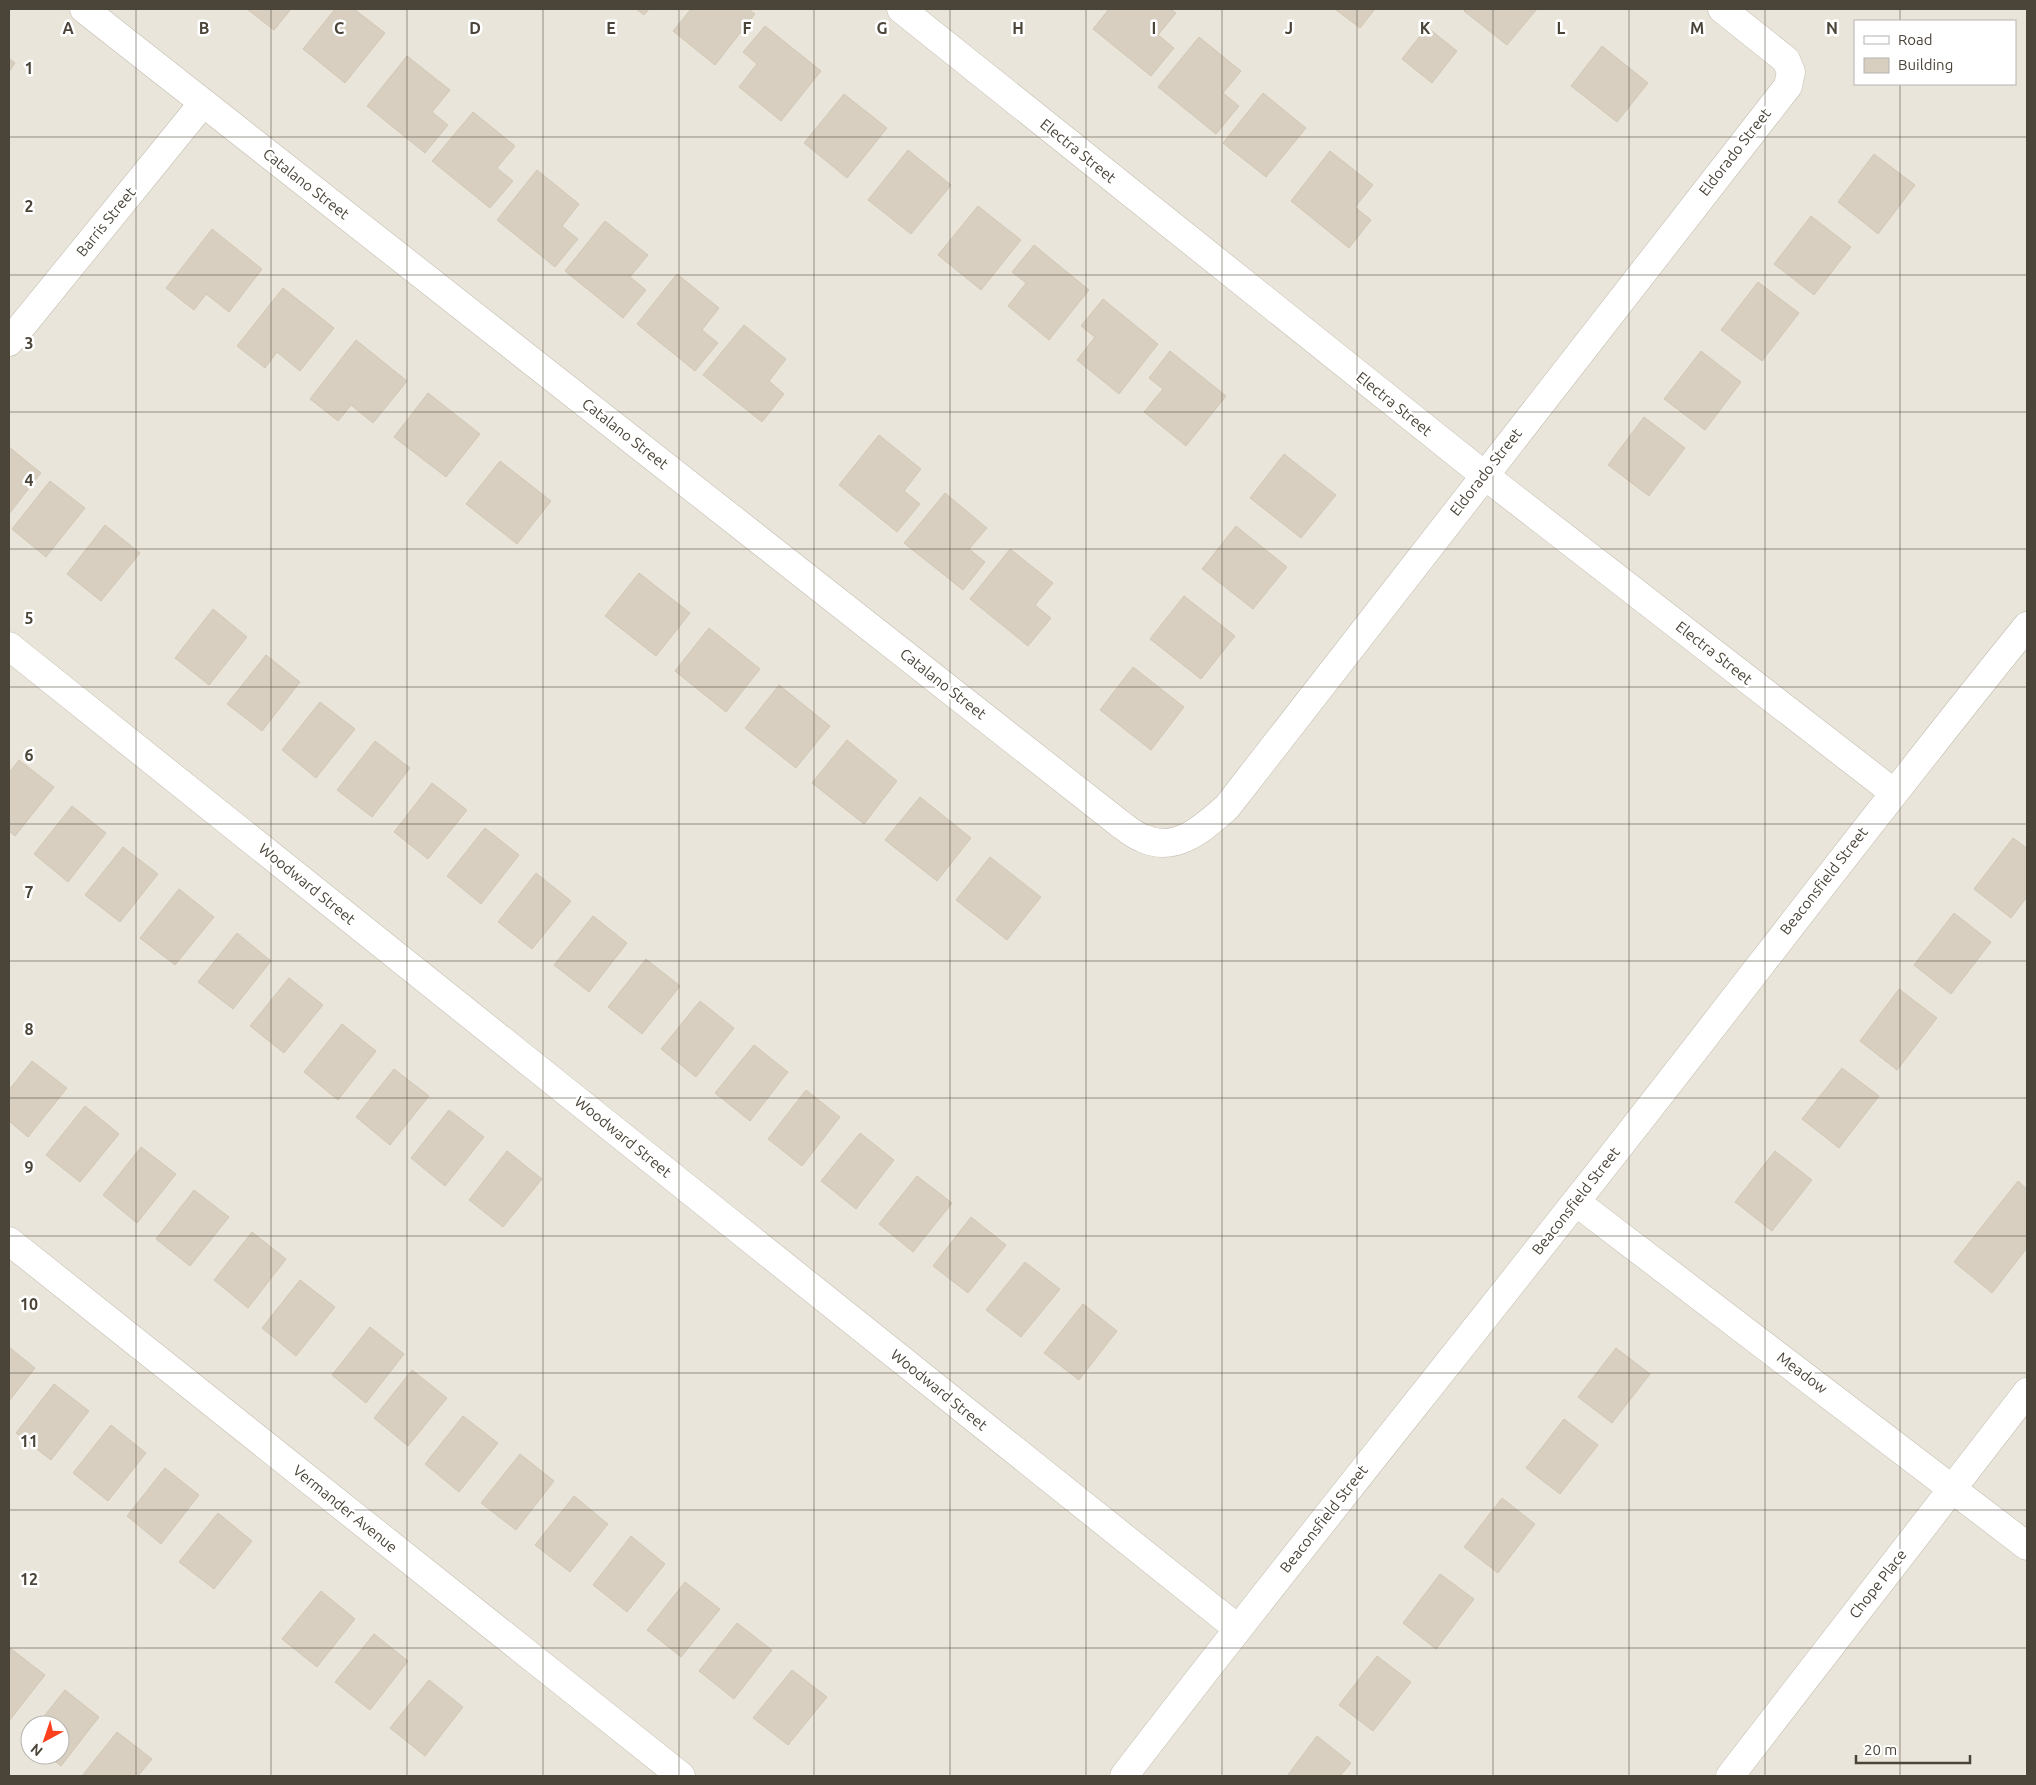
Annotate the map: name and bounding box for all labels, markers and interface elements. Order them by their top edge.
text: A [62,19,74,37]
text: B [199,19,209,37]
text: C [334,19,344,37]
text: D [469,19,481,37]
text: E [606,19,616,37]
text: F [743,19,752,37]
text: G [876,19,888,37]
text: H [1012,19,1024,37]
text: I [1152,19,1156,37]
text: J [1285,19,1293,37]
text: K [1420,19,1431,37]
text: L [1557,19,1566,37]
text: M [1690,19,1704,37]
text: N [1826,19,1838,37]
legend [1854,20,2016,85]
text: Road [1898,31,1933,48]
text: Building [1898,56,1953,73]
text: 1 [24,59,34,77]
street label: Eldorado Street [1695,105,1774,199]
street label: Electra Street [1037,115,1120,186]
street label: Catalano Street [260,145,353,223]
street label: Barris Street [73,184,139,260]
text: 2 [24,197,34,215]
text: 3 [24,334,34,352]
street label: Electra Street [1353,368,1436,439]
street label: Catalano Street [579,395,672,473]
street label: Eldorado Street [1446,425,1525,519]
text: 4 [24,471,34,489]
text: 5 [24,609,34,627]
street label: Electra Street [1673,618,1756,688]
street label: Catalano Street [897,645,990,723]
text: 6 [24,746,34,764]
street label: Beaconsfield Street [1776,823,1871,938]
street label: Woodward Street [256,840,359,928]
text: 7 [24,883,34,901]
text: 8 [24,1020,34,1038]
street label: Woodward Street [572,1093,675,1181]
street label: Beaconsfield Street [1528,1143,1623,1258]
text: 9 [24,1158,34,1176]
text: 10 [20,1295,38,1313]
street label: Woodward Street [888,1346,991,1434]
street label: Meadow [1774,1348,1831,1397]
text: 11 [20,1432,38,1450]
street label: Vermander Avenue [290,1461,401,1556]
street label: Beaconsfield Street [1276,1461,1371,1576]
street label: Chope Place [1845,1546,1910,1622]
text: 12 [20,1570,38,1588]
north arrow [20,1715,70,1765]
scale bar [1856,1732,1970,1764]
text: N [27,1740,46,1759]
text: 20 m [1864,1741,1897,1758]

